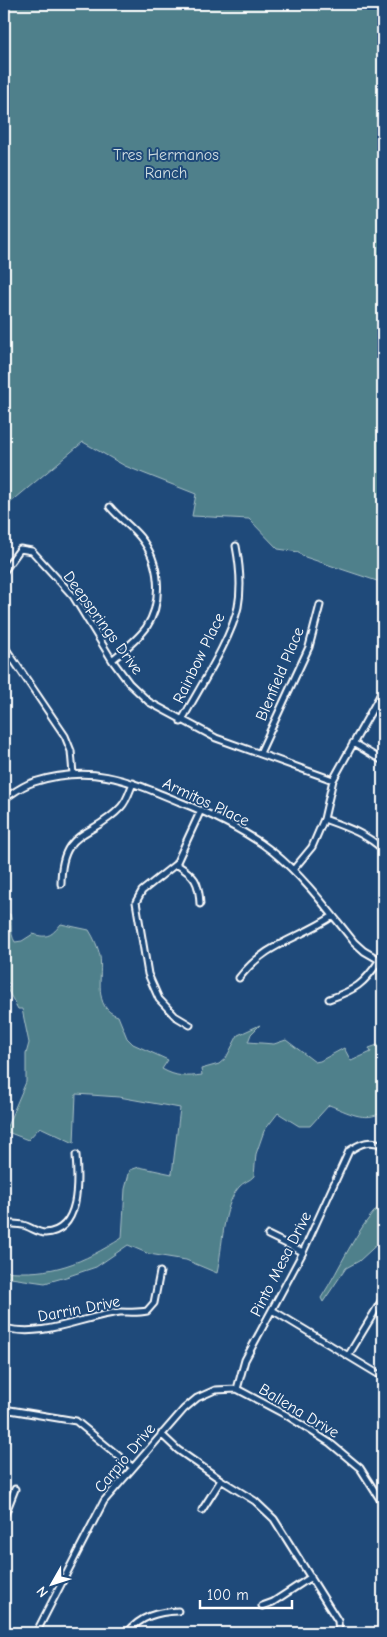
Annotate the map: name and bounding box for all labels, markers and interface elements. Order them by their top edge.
park label: Tres Hermanos Ranch [113,146,219,182]
street label: Deepsprings Drive [59,568,147,678]
street label: Rainbow Place [169,610,229,706]
street label: Blenfield Place [252,624,308,724]
street label: Armitos Place [160,774,252,830]
street label: Pinto Mesa Drive [247,1208,315,1320]
street label: Darrin Drive [36,1292,122,1326]
street label: Ballena Drive [256,1380,342,1442]
street label: Carpio Drive [91,1420,159,1496]
north arrow [28,1560,78,1610]
scale bar [200,1577,292,1609]
text: N [33,1583,52,1601]
text: 100 m [207,1586,249,1604]

